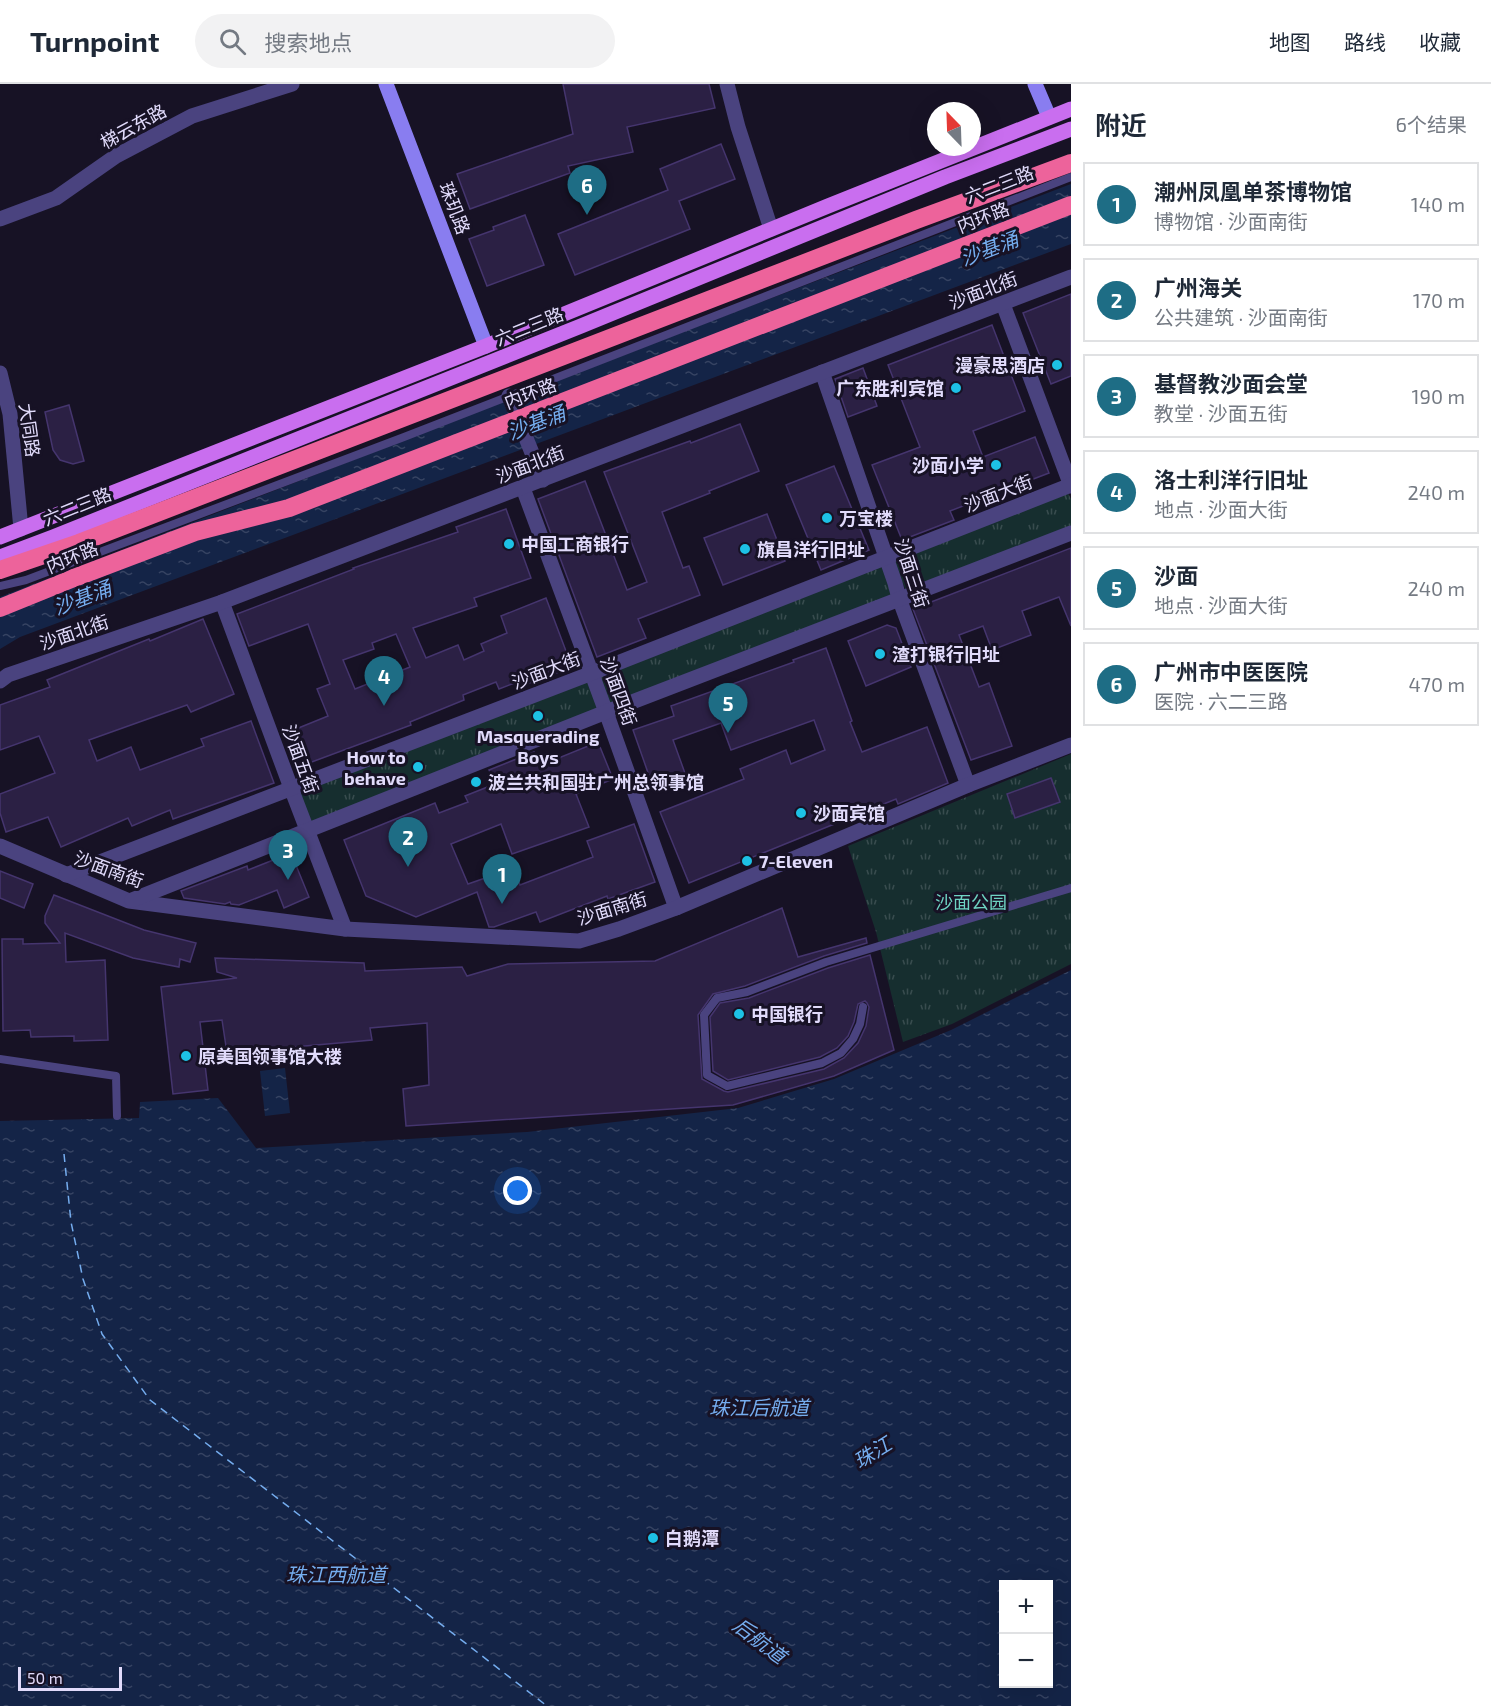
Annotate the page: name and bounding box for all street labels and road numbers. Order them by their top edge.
street label: 梯云东路 [96,99,170,153]
street label: 六二三路 [961,161,1037,207]
street label: 珠玑路 [435,179,475,237]
street label: 内环路 [954,197,1012,237]
street label: 沙面北街 [945,267,1021,313]
street label: 六二三路 [492,302,566,350]
street label: 内环路 [501,373,559,413]
street label: 大同路 [15,402,45,458]
street label: 沙面北街 [492,441,568,487]
street label: 沙面大街 [960,470,1036,516]
street label: 六二三路 [40,482,114,530]
street label: 沙面三街 [890,535,934,611]
street label: 内环路 [43,537,101,577]
street label: 沙面北街 [36,610,112,654]
street label: 沙面大街 [508,647,584,693]
street label: 沙面四街 [596,653,642,729]
street label: 沙面五街 [278,721,324,797]
street label: 沙面南街 [71,846,147,892]
street label: 沙面南街 [574,887,650,929]

